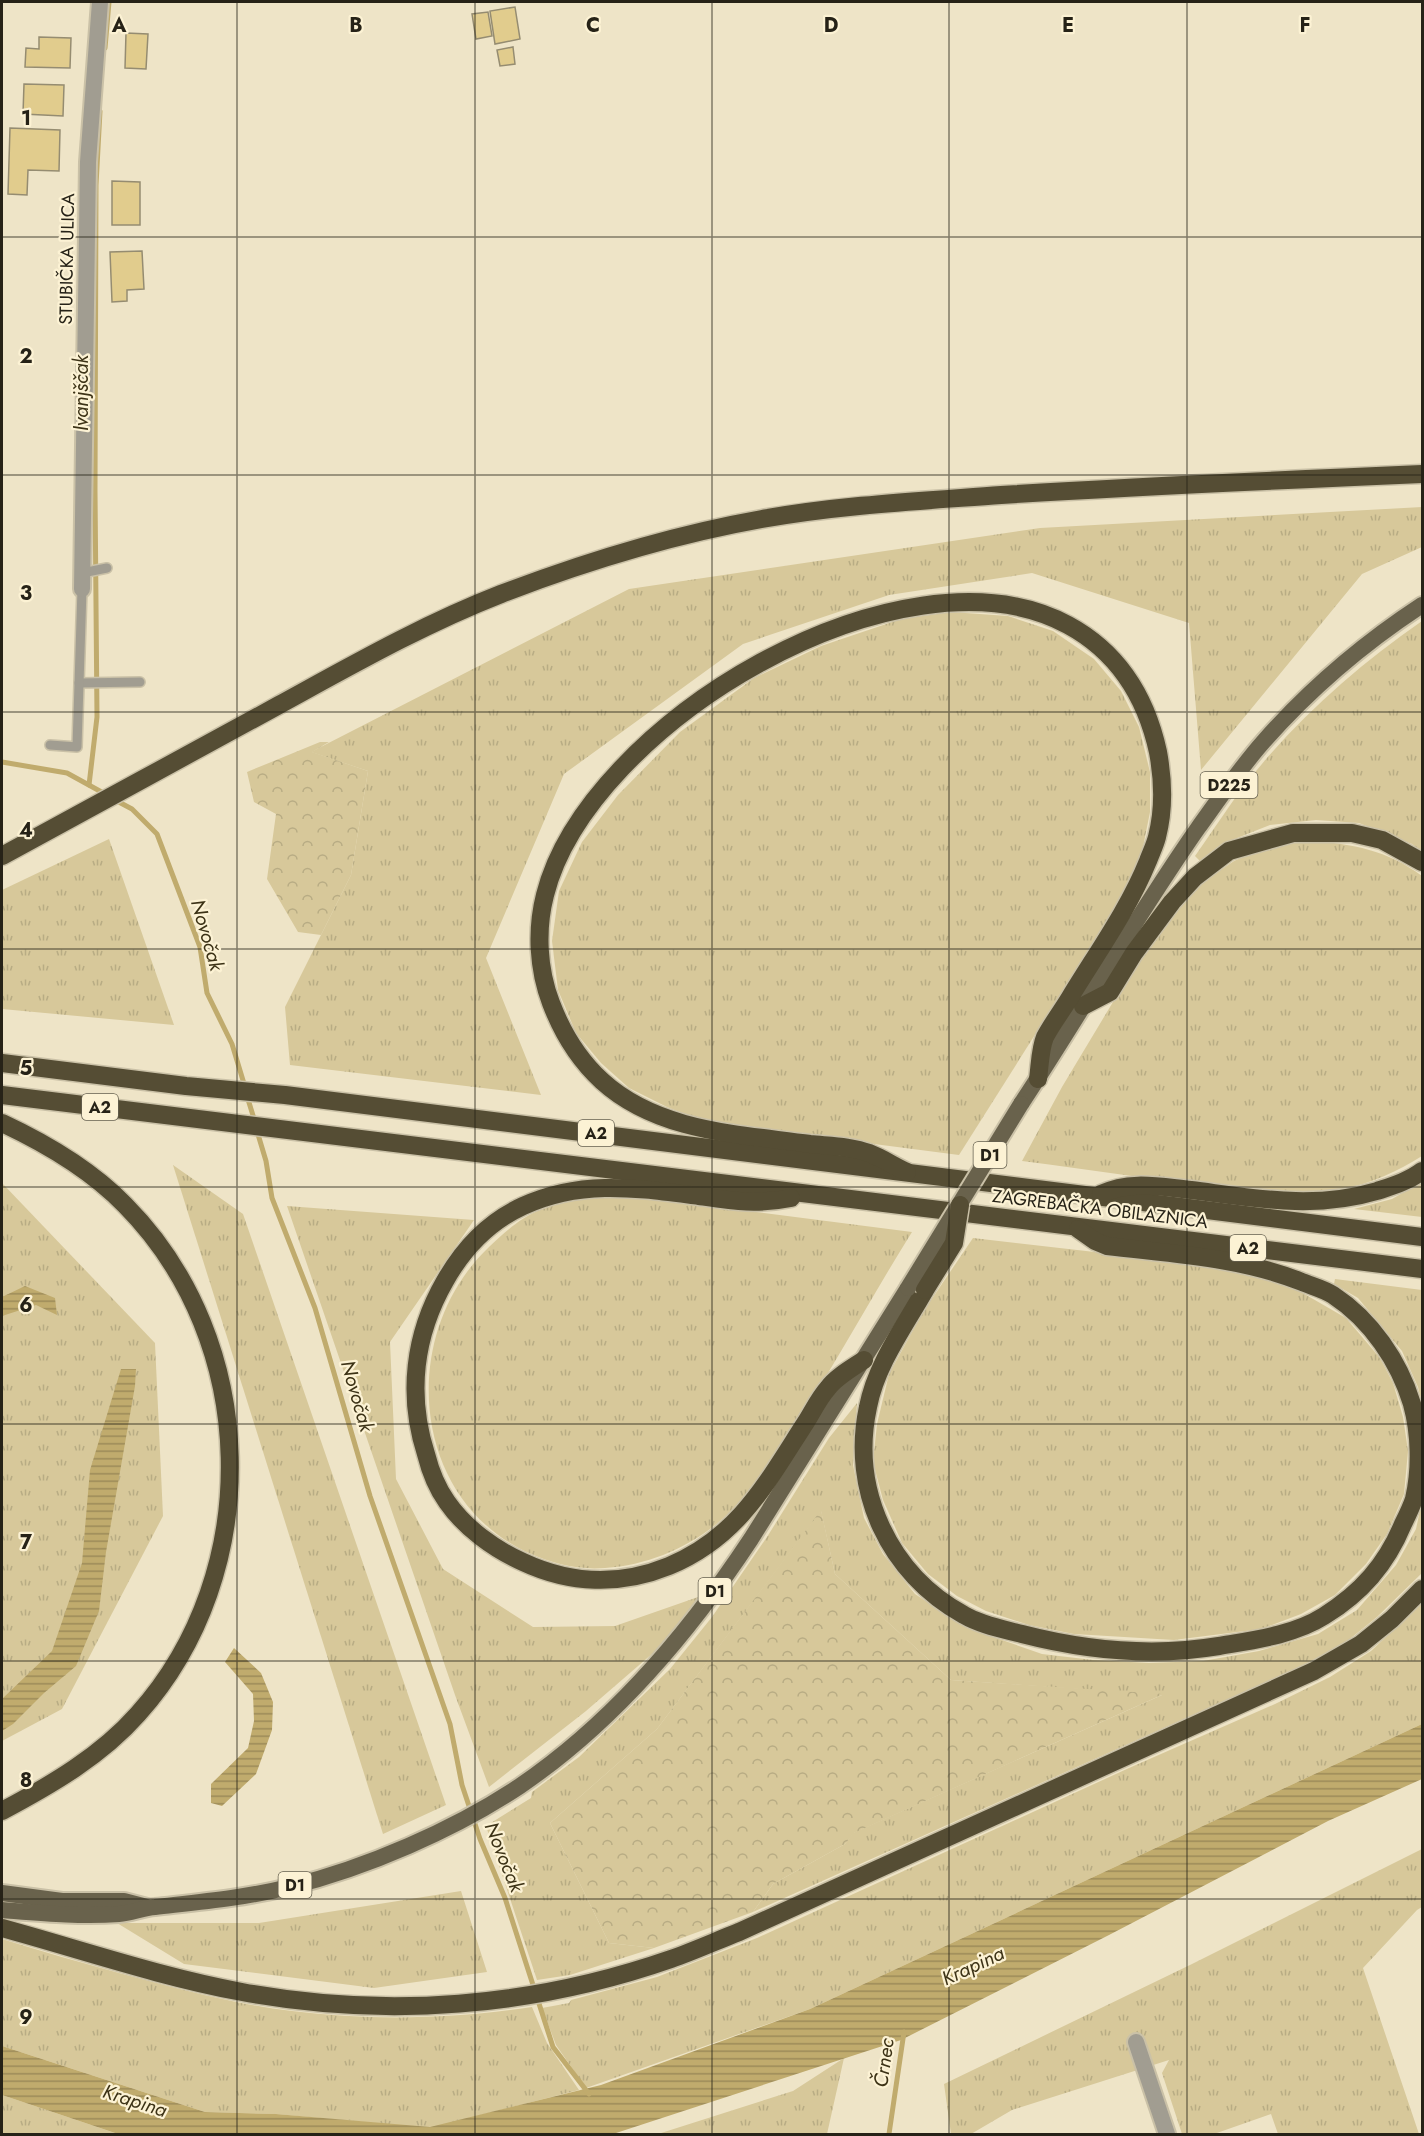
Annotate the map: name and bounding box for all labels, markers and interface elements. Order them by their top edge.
text: A [111,11,127,40]
text: B [349,11,363,40]
text: C [586,11,600,40]
text: D [824,11,838,40]
text: E [1062,11,1074,40]
text: F [1299,11,1311,40]
text: 1 [21,104,31,133]
street label: STUBIČKA ULICA [53,193,81,325]
text: 2 [19,342,33,371]
water label: Ivanjščak [67,353,96,431]
text: 3 [20,579,32,608]
road number: D225 [1200,772,1258,798]
text: 4 [19,816,33,845]
water label: Novočak [183,896,231,976]
text: 5 [20,1054,33,1083]
road number: A2 [82,1094,118,1120]
road number: A2 [578,1120,614,1146]
road number: D1 [974,1142,1006,1168]
street label: ZAGREBAČKA OBILAZNICA [991,1183,1210,1235]
road number: A2 [1230,1235,1266,1261]
text: 6 [19,1291,33,1320]
water label: Novočak [333,1357,381,1437]
text: 7 [20,1528,33,1557]
road number: D1 [698,1578,732,1604]
text: 8 [20,1766,32,1795]
water label: Novočak [477,1818,532,1898]
road number: D1 [278,1872,312,1898]
water label: Krapina [937,1939,1009,1993]
text: 9 [19,2003,33,2032]
water label: Črnec [866,2036,902,2089]
water label: Krapina [99,2077,171,2125]

